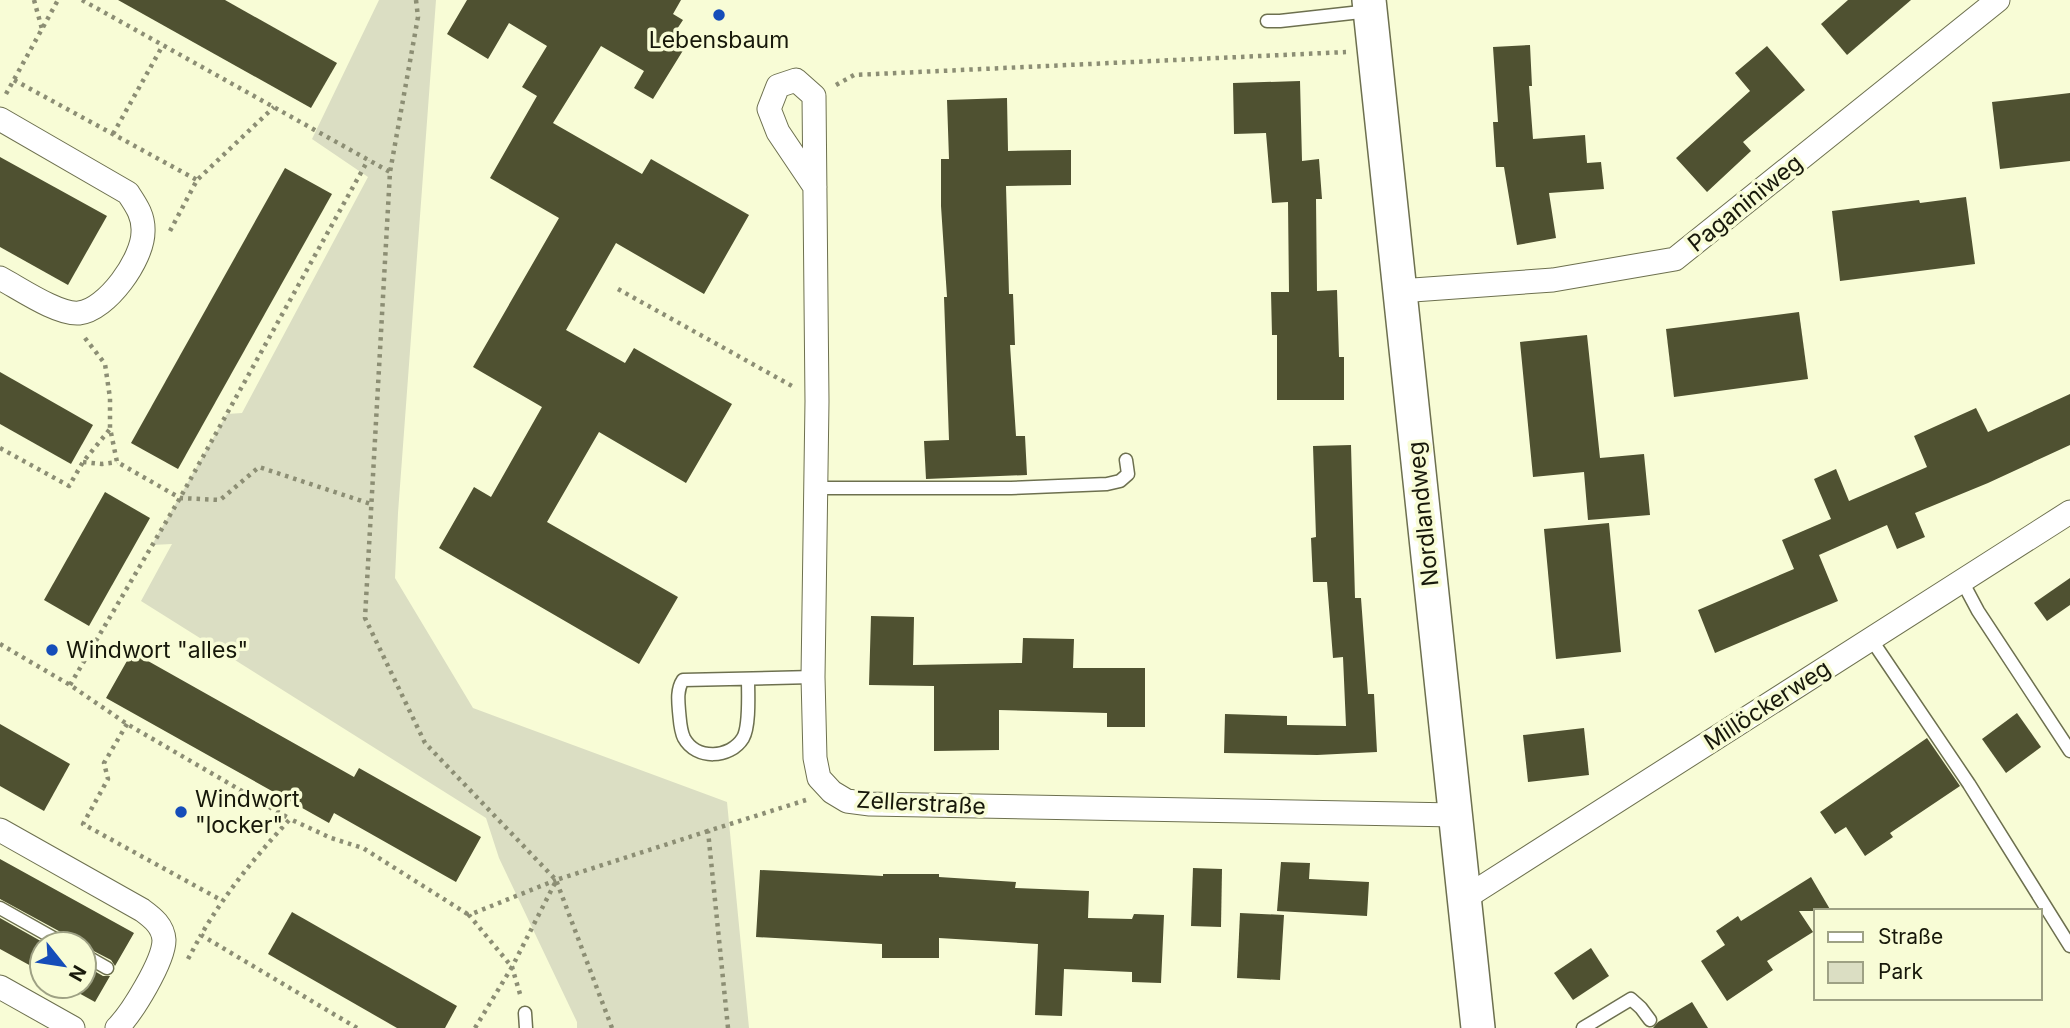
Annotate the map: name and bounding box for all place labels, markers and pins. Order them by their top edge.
marker: Lebensbaum [711,7,727,23]
place label: Lebensbaum [649,26,789,54]
place label: Windwort "alles" [66,636,248,664]
marker: Windwort "alles" [44,642,60,658]
place label: Windwort "locker" [195,785,300,839]
marker: Windwort "locker" [173,804,189,820]

